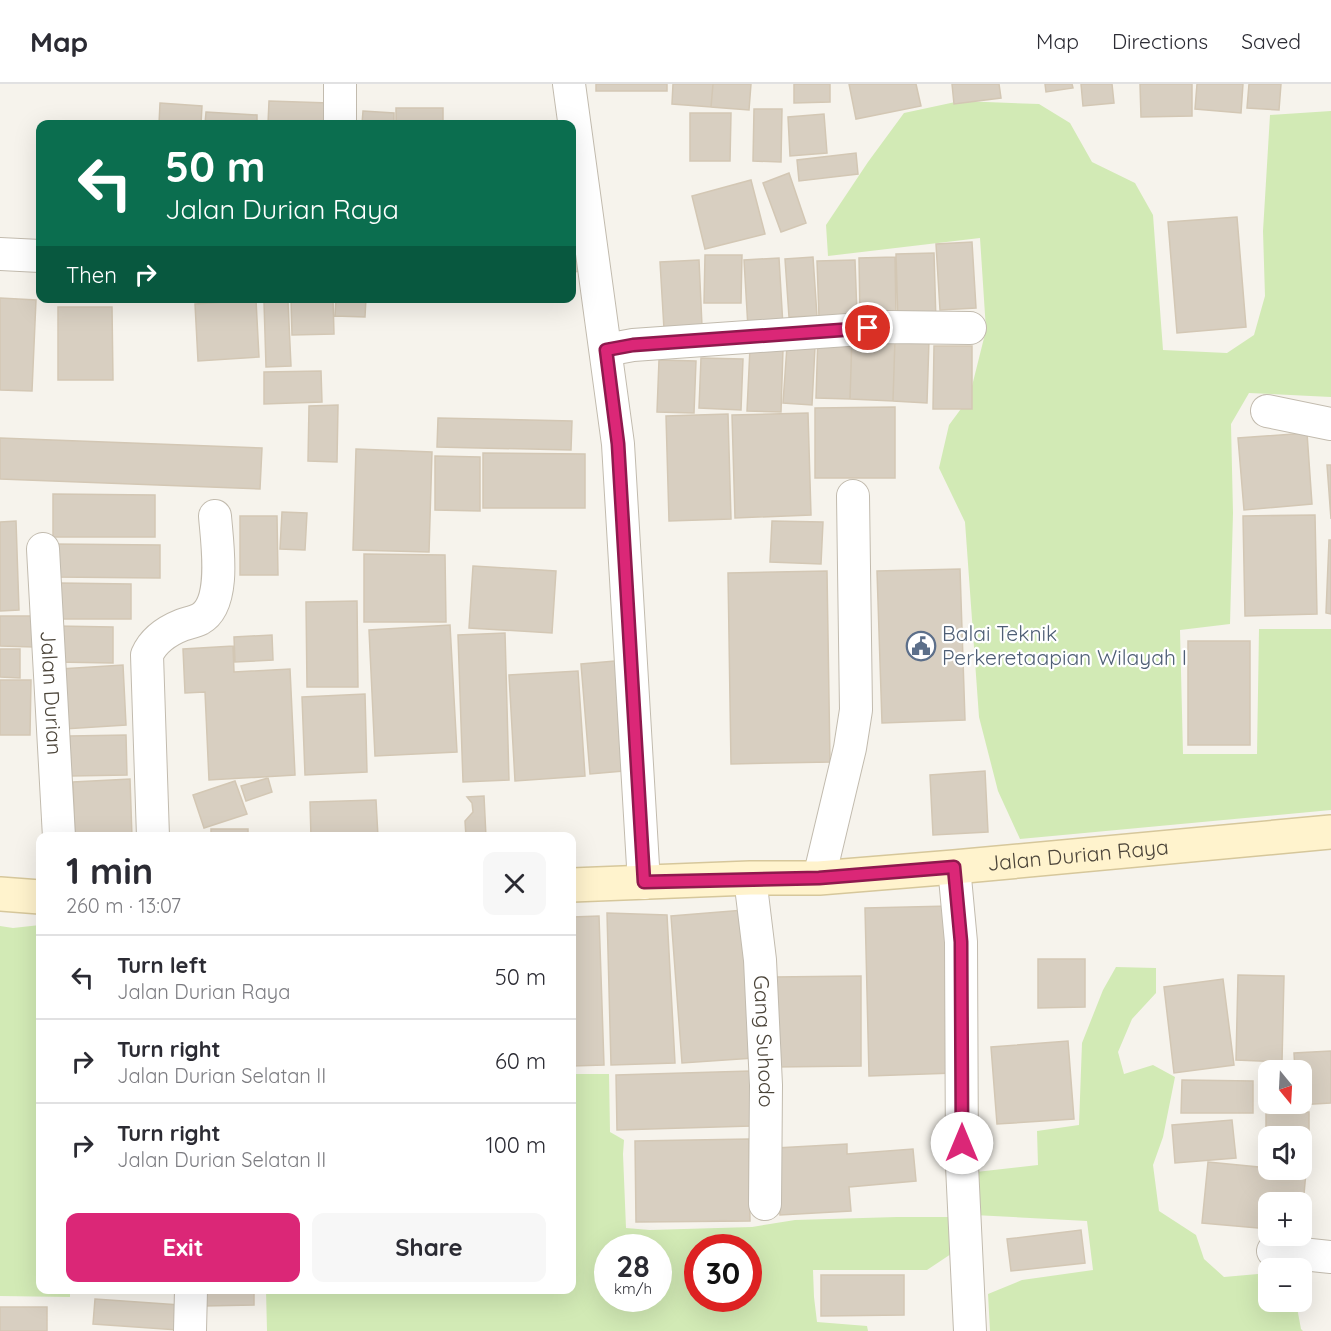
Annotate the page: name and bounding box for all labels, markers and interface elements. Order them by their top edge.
text: Map [30,24,88,59]
text: Map [1036,28,1079,54]
text: Directions [1112,28,1208,54]
text: Saved [1241,28,1301,54]
text: 50 m [165,140,265,193]
icon: left [66,144,144,222]
text: Jalan Durian Raya [165,192,399,226]
icon: right [129,258,162,291]
text: Then [66,261,117,289]
pin [842,302,893,353]
icon: arrive [851,311,884,344]
place label: Balai Teknik Perkeretaapian Wilayah I [942,620,1187,670]
street label: Jalan Durian [36,630,68,756]
public building icon: Balai Teknik Perkeretaapian Wilayah I [905,630,937,662]
street label: Jalan Durian Raya [986,833,1170,876]
text: 1 min [66,848,153,893]
button: close [483,852,546,915]
text: 260 m · 13:07 [66,893,181,918]
text: Turn left [117,951,207,979]
icon: left [66,961,99,994]
text: 50 m [495,963,546,991]
street label: Gang Suhodo [749,974,780,1108]
text: Jalan Durian Raya [117,979,290,1004]
text: Turn right [117,1035,221,1063]
icon: right [66,1045,99,1078]
text: 60 m [495,1047,546,1075]
north arrow [1258,1060,1312,1114]
map controls [1258,1060,1312,1312]
text: Jalan Durian Selatan II [117,1063,326,1088]
position arrow [930,1111,994,1175]
text: Turn right [117,1119,221,1147]
button: sound [1258,1126,1312,1180]
icon: right [66,1129,99,1162]
text: 100 m [486,1131,546,1159]
text: Jalan Durian Selatan II [117,1147,326,1172]
button: + [1258,1192,1312,1246]
button: Exit [66,1213,300,1282]
button: Share [312,1213,546,1282]
speed limit sign: 30 [684,1234,762,1312]
text: 28 [616,1247,650,1285]
button: − [1258,1258,1312,1312]
text: km/h [614,1279,652,1298]

